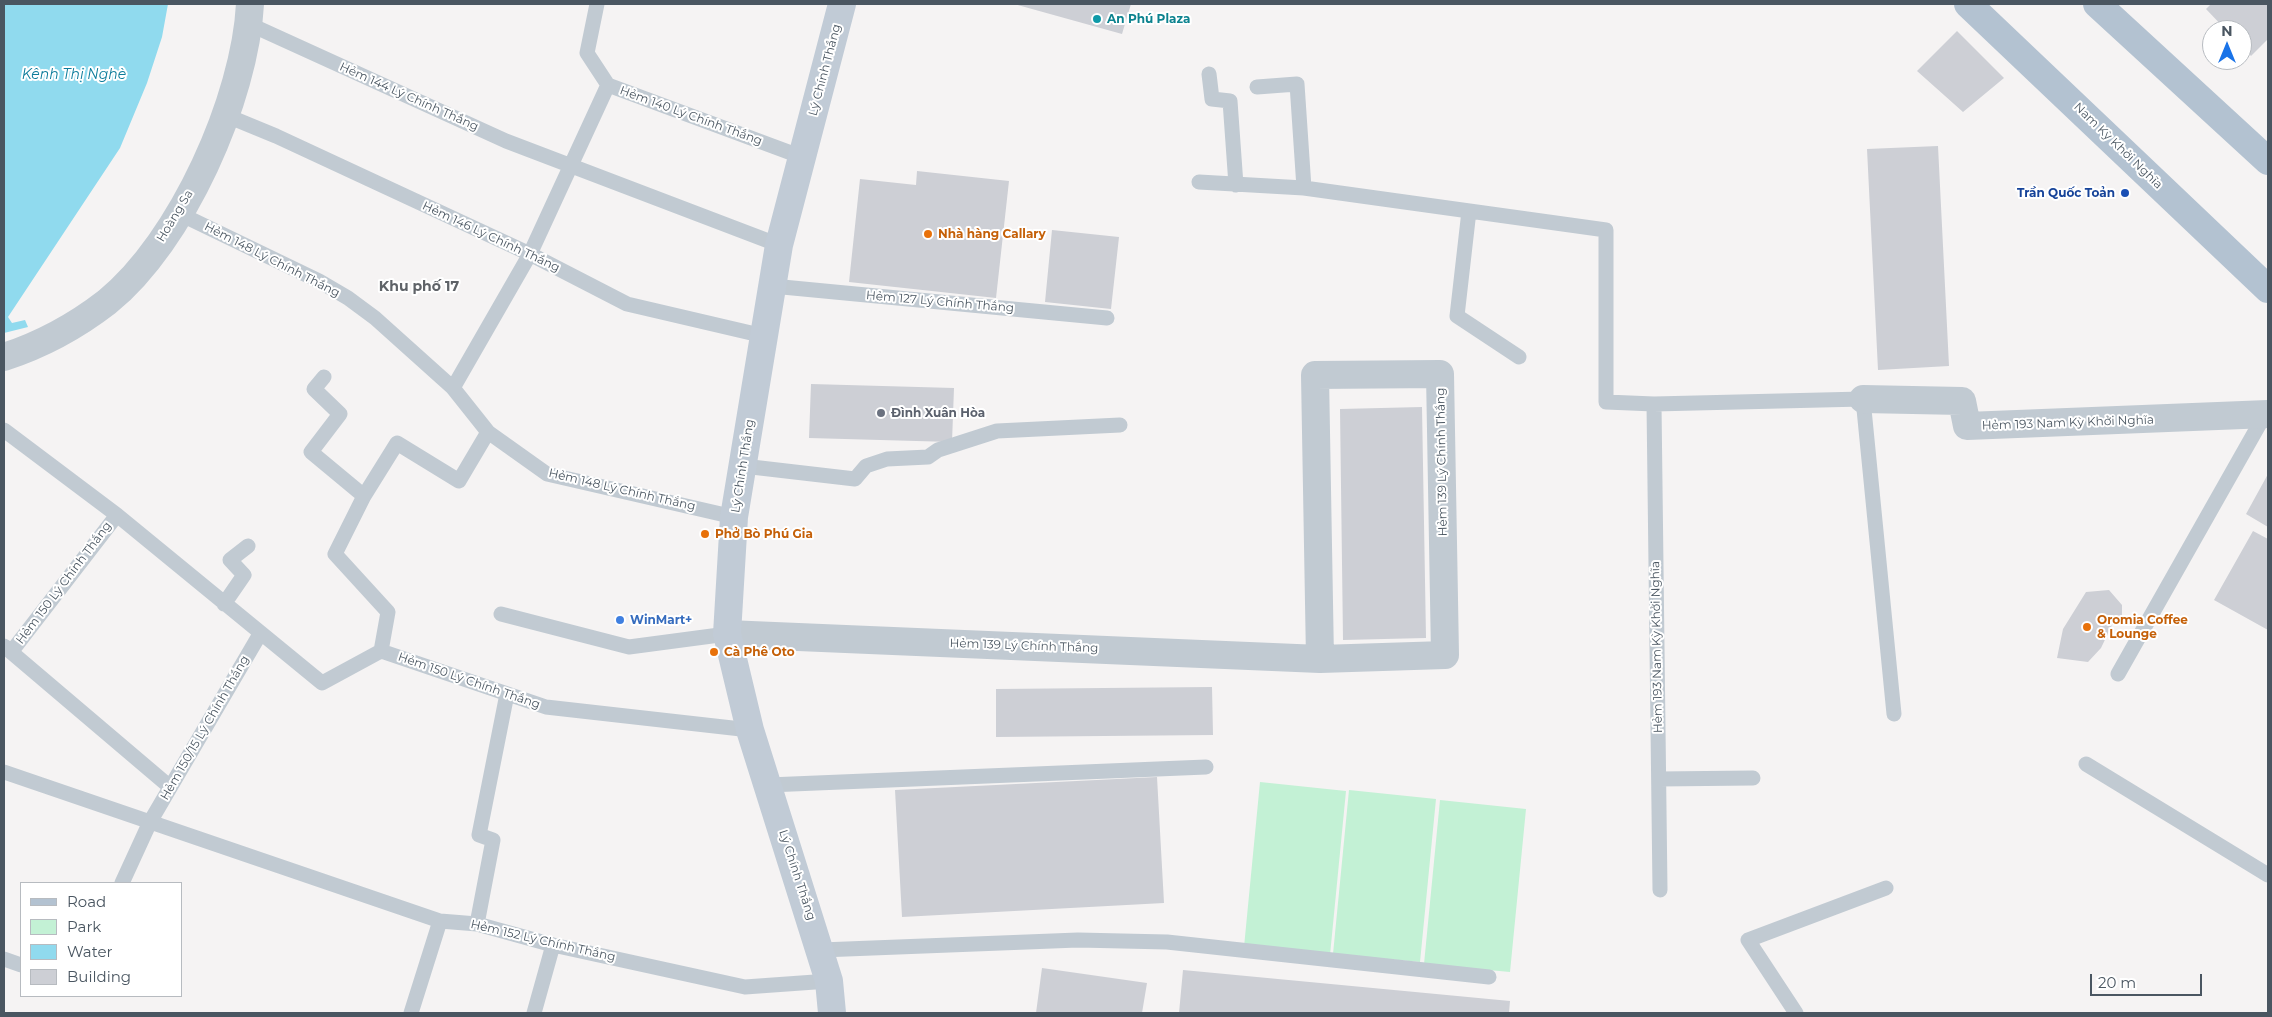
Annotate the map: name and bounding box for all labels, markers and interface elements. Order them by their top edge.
place label: An Phú Plaza [1107,12,1190,26]
marker: An Phú Plaza [1091,13,1103,25]
north arrow [2202,20,2252,70]
text: N [2221,22,2233,40]
street label: Lý Chính Thắng [806,23,844,117]
street label: Hẻm 144 Lý Chính Thắng [337,60,481,134]
water label: Kênh Thị Nghè [22,67,126,83]
street label: Hẻm 140 Lý Chính Thắng [618,83,764,149]
street label: Nam Kỳ Khởi Nghĩa [2071,100,2165,192]
place label: Trần Quốc Toản [2017,186,2115,200]
street label: Hoàng Sa [154,187,196,245]
marker: Trần Quốc Toản [2119,187,2131,199]
street label: Hẻm 146 Lý Chính Thắng [420,199,562,275]
street label: Hẻm 148 Lý Chính Thắng [202,219,342,301]
place label: Nhà hàng Callary [938,227,1046,241]
marker: Nhà hàng Callary [922,228,934,240]
district label: Khu phố 17 [379,279,459,295]
street label: Hẻm 127 Lý Chính Thắng [865,288,1015,316]
street label: Hẻm 139 Lý Chính Thắng [1434,387,1450,537]
place label: Đình Xuân Hòa [891,406,985,420]
marker: Đình Xuân Hòa [875,407,887,419]
street label: Hẻm 193 Nam Kỳ Khởi Nghĩa [1982,413,2154,433]
street label: Lý Chính Thắng [729,418,757,514]
street label: Hẻm 148 Lý Chính Thắng [547,466,697,514]
street label: Hẻm 150 Lý Chính Thắng [13,519,115,647]
place label: Phở Bò Phú Gia [715,527,813,541]
marker: Phở Bò Phú Gia [699,528,711,540]
street label: Hẻm 193 Nam Kỳ Khởi Nghĩa [1648,561,1666,733]
place label: WinMart+ [630,613,692,627]
place label: Oromia Coffee & Lounge [2097,613,2188,641]
marker: WinMart+ [614,614,626,626]
marker: Oromia Coffee & Lounge [2081,621,2093,633]
street label: Hẻm 139 Lý Chính Thắng [949,636,1099,656]
place label: Cà Phê Oto [724,645,795,659]
marker: Cà Phê Oto [708,646,720,658]
street label: Hẻm 150 Lý Chính Thắng [396,650,542,712]
street label: Hẻm 150/15 Lý Chính Thắng [158,653,252,803]
street label: Lý Chính Thắng [776,828,818,922]
legend [20,882,182,997]
text: Road [67,892,106,911]
text: Park [67,917,101,936]
street label: Hẻm 152 Lý Chính Thắng [469,917,617,965]
text: Water [67,942,113,961]
scale bar [2092,964,2204,996]
text: Building [67,967,131,986]
text: 20 m [2098,973,2136,992]

